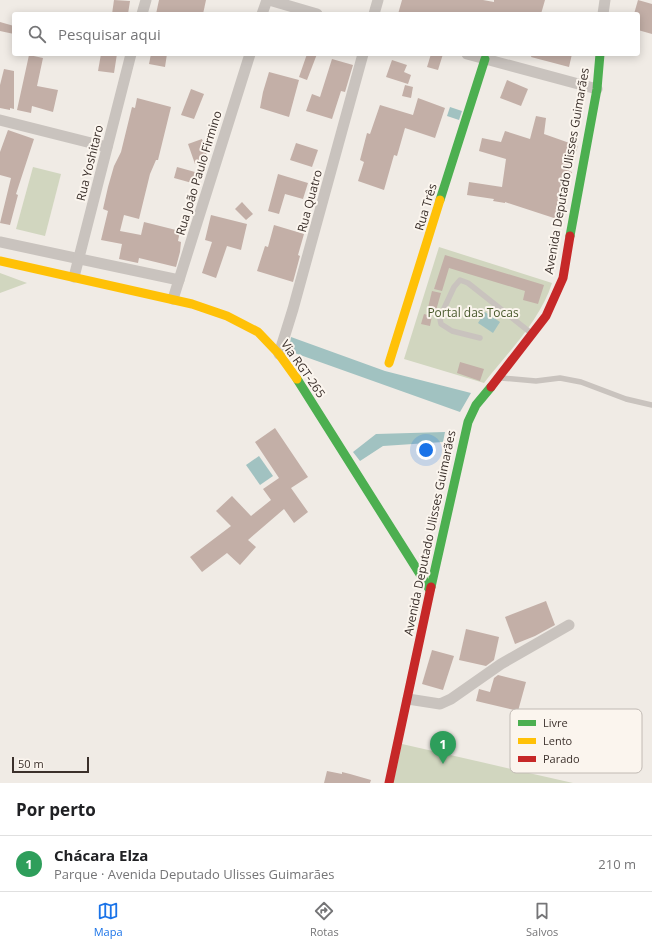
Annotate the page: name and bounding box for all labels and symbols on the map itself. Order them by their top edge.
street label: Avenida Deputado Ulisses Guimarães [540,66,593,275]
street label: Rua João Paulo Firmino [171,108,226,237]
street label: Rua Yoshitaro [72,123,107,203]
street label: Rua Quatro [293,168,326,234]
street label: Rua Três [410,181,441,233]
park label: Portal das Tocas [427,304,519,321]
street label: Via RGT-265 [277,336,330,401]
street label: Avenida Deputado Ulisses Guimarães [399,428,460,637]
your location [416,440,436,460]
legend [510,709,642,773]
text: Livre [543,715,568,730]
pin: 1 [430,731,456,764]
text: Lento [543,733,573,748]
text: Parado [543,751,580,766]
scale bar [12,755,89,774]

